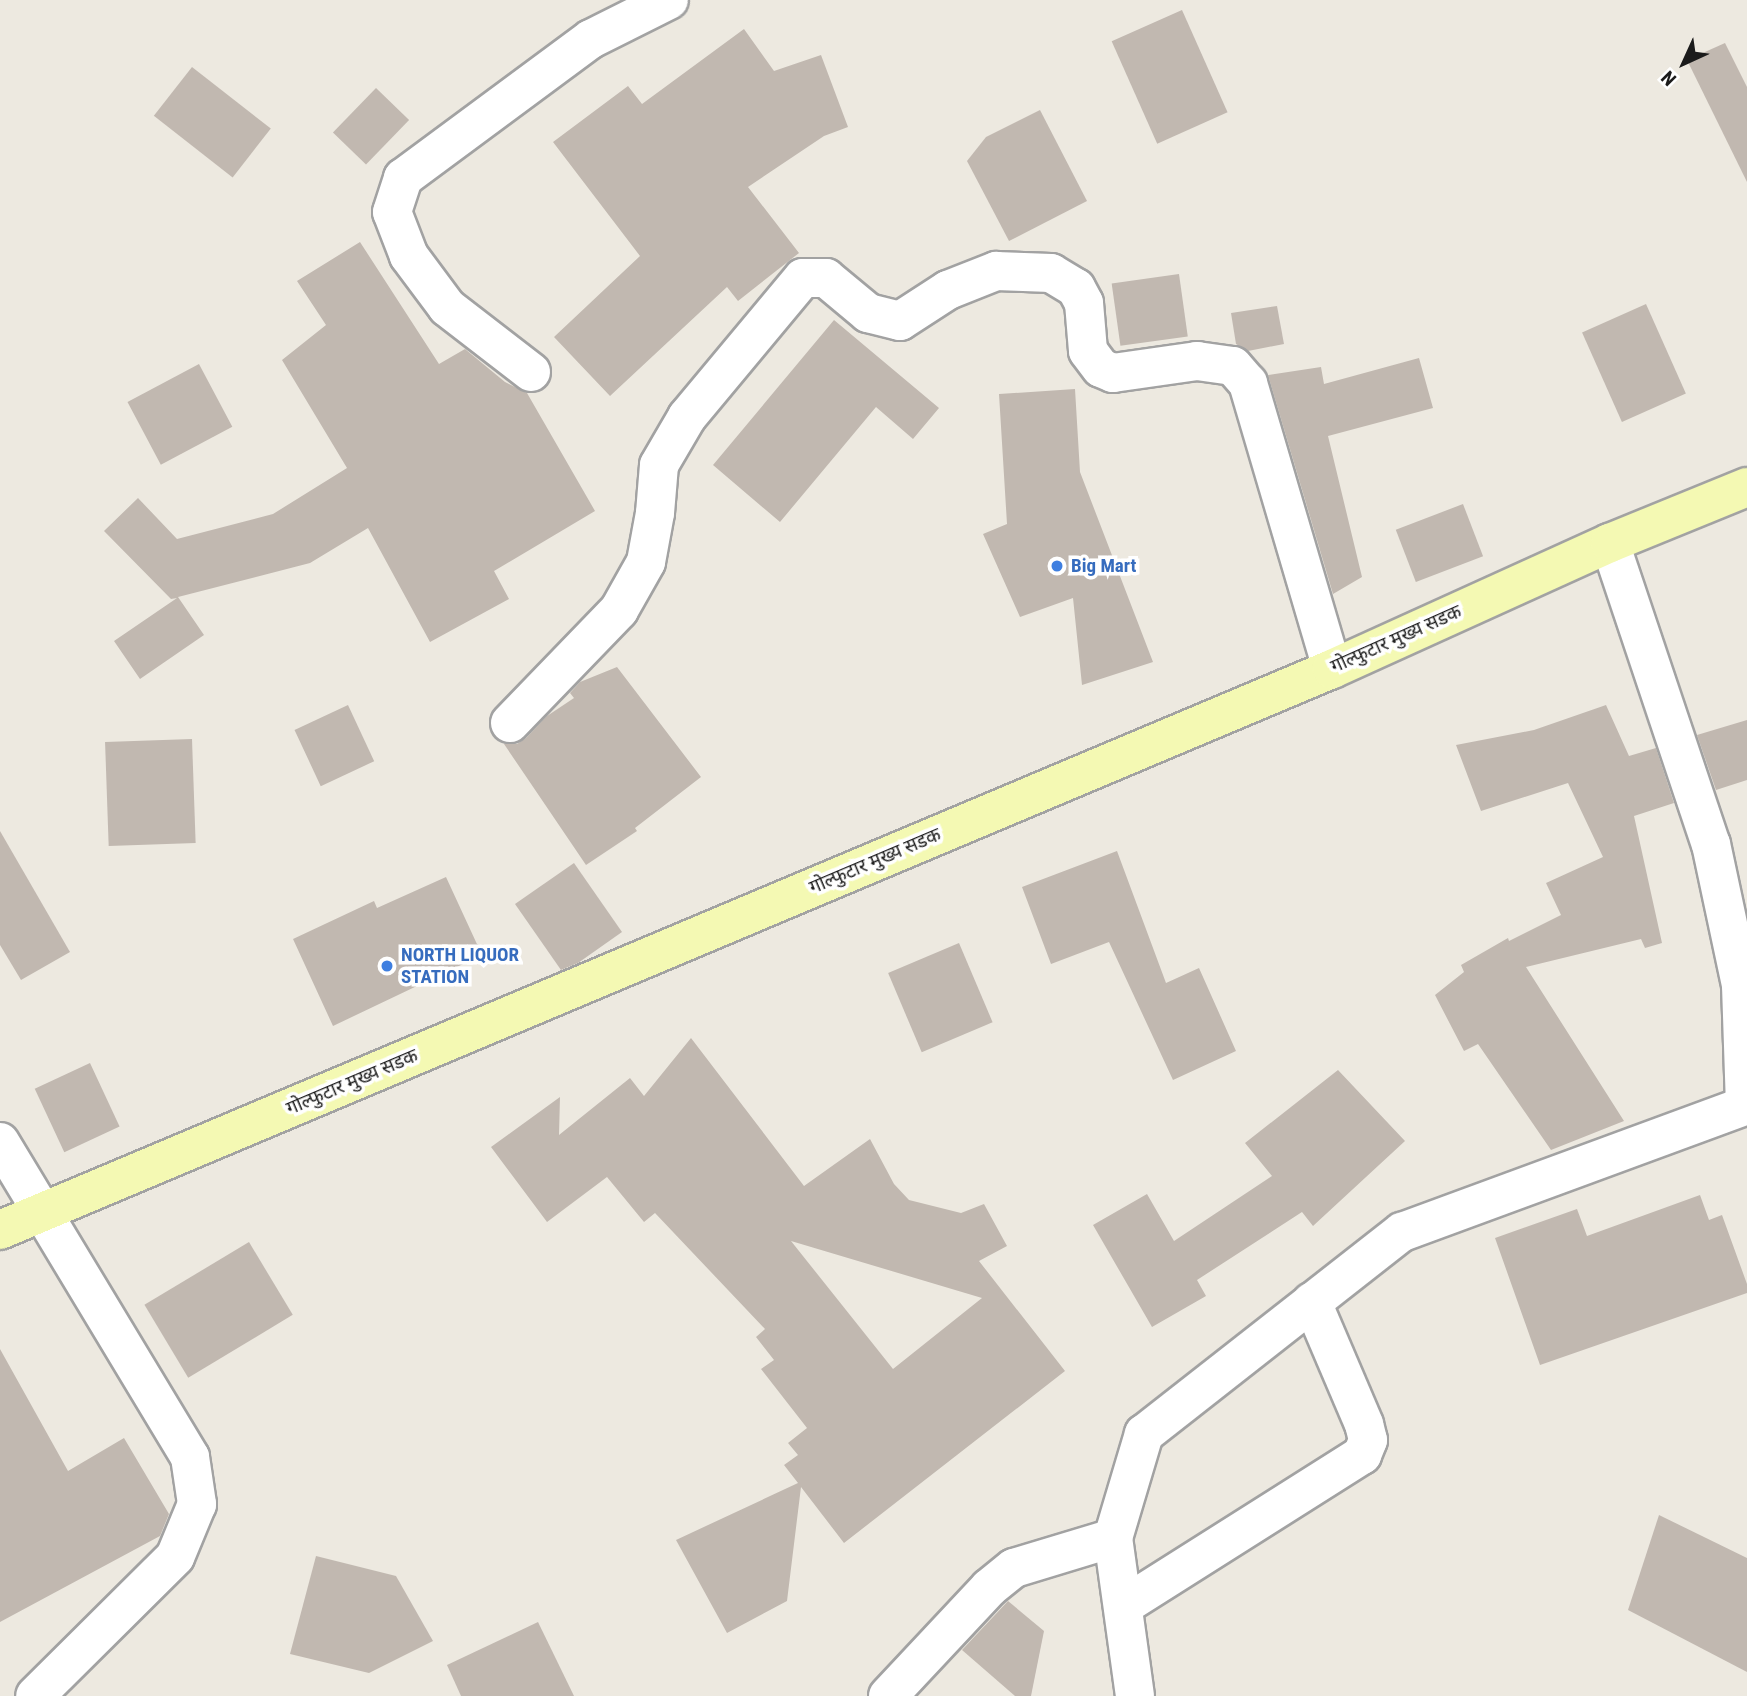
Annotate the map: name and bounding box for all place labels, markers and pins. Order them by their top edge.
place label: Big Mart [1071,555,1136,577]
marker: Big Mart [1049,558,1065,574]
place label: NORTH LIQUOR STATION [401,944,519,988]
marker: NORTH LIQUOR STATION [379,958,395,974]

